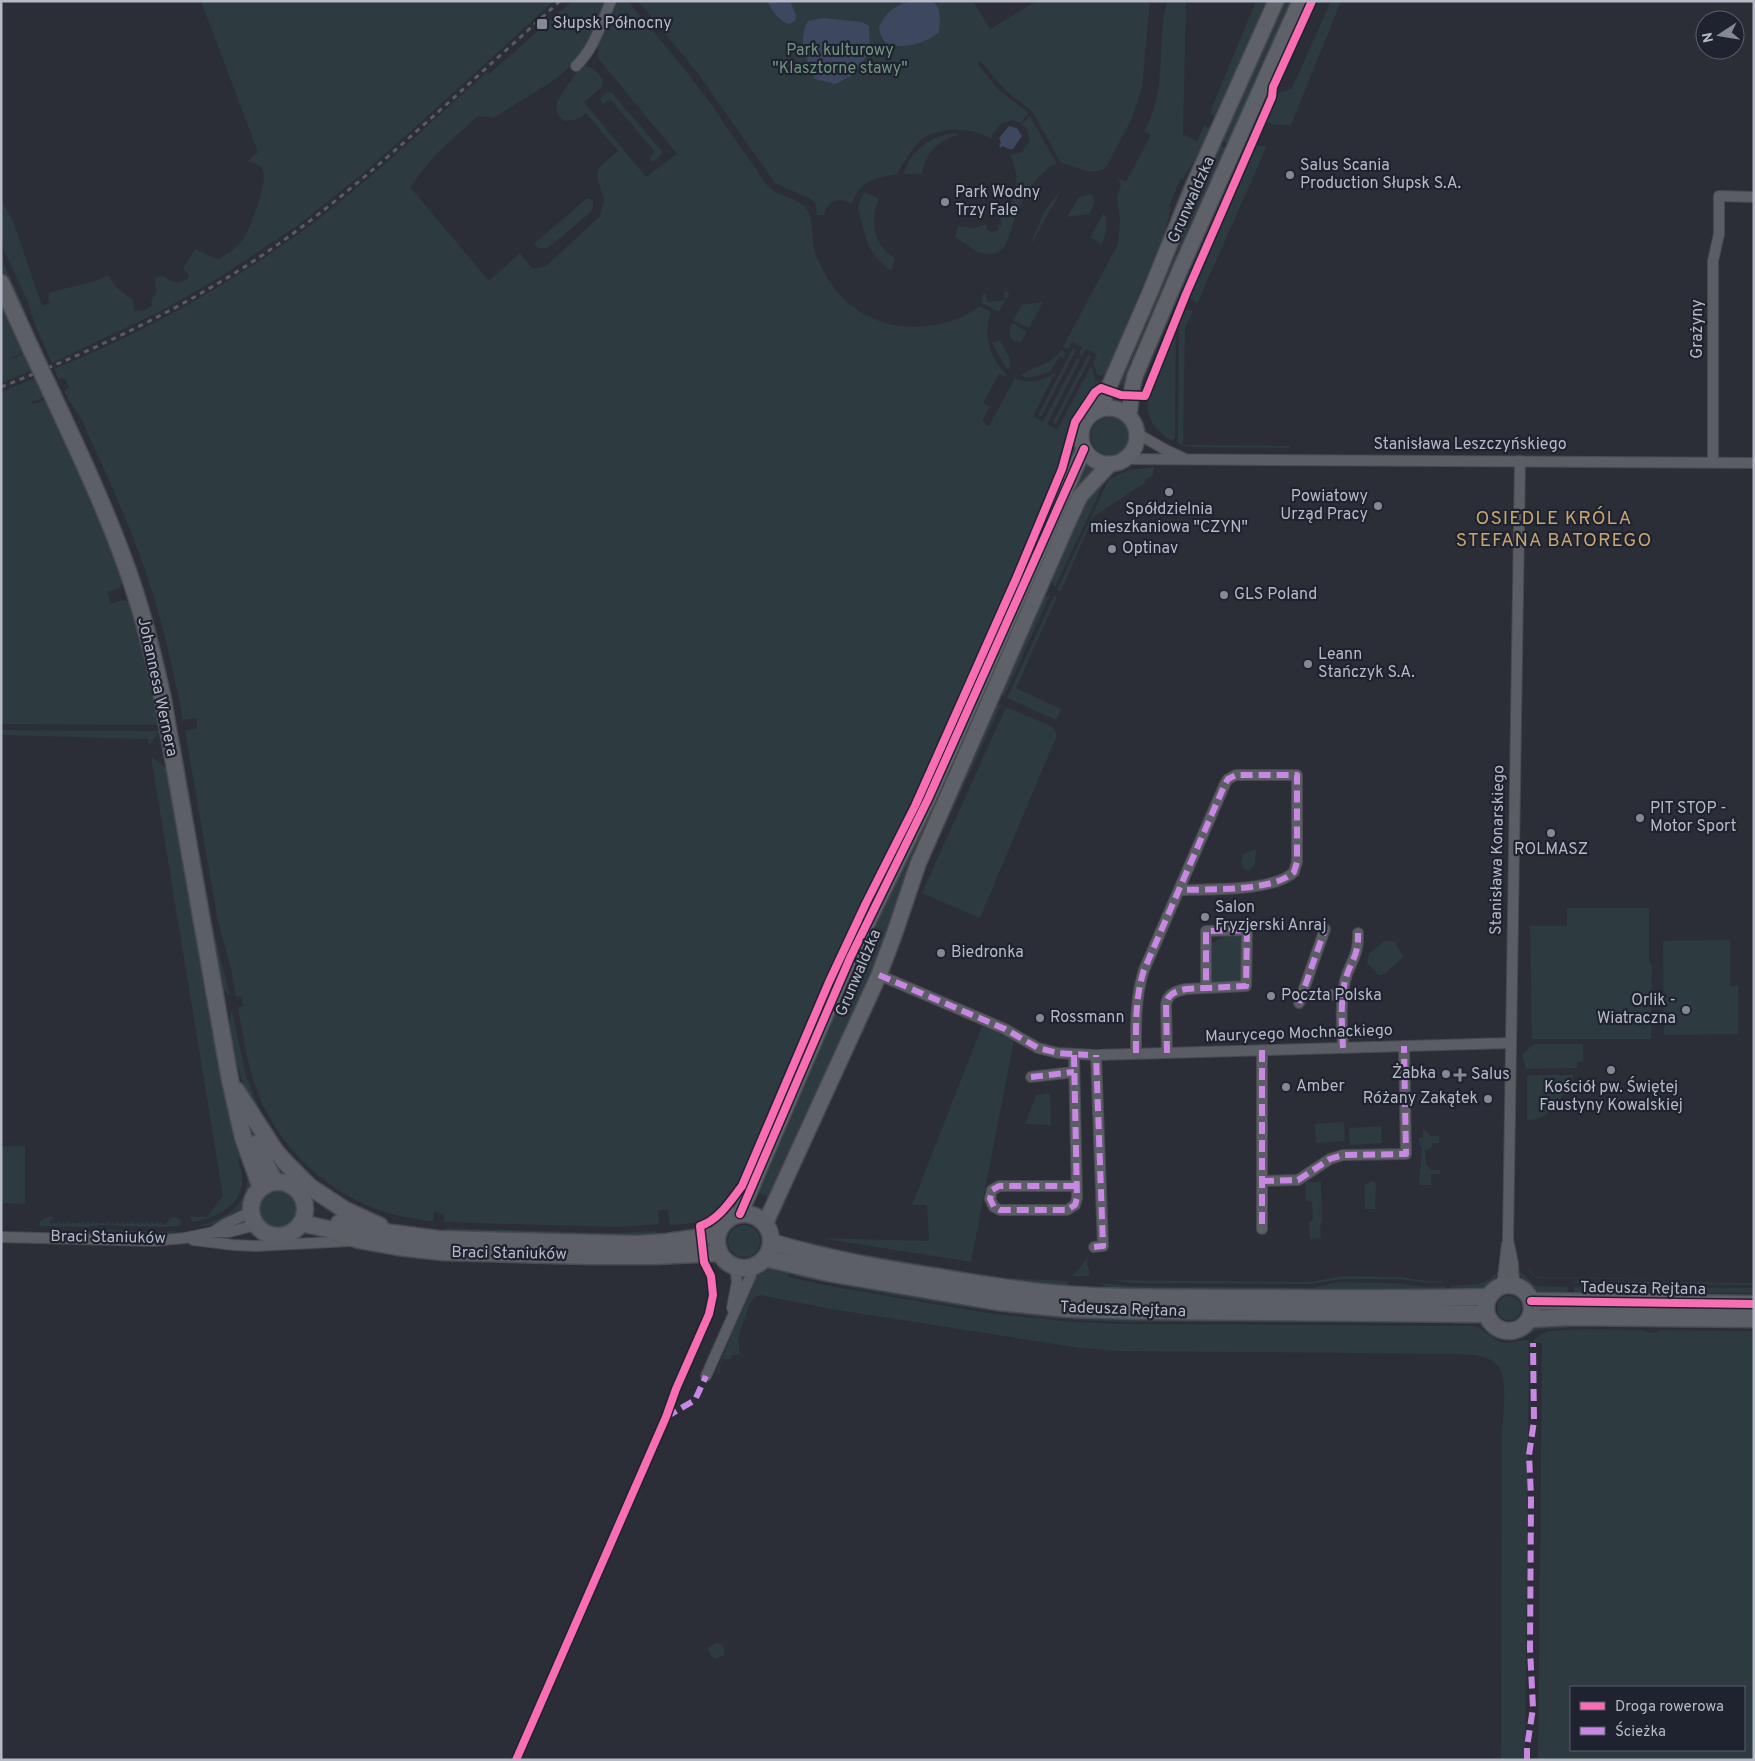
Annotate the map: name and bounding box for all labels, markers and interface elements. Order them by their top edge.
north arrow [1695,10,1745,60]
place label: Słupsk Północny [553,14,672,34]
marker: Słupsk Północny [535,17,549,31]
text: N [1699,31,1718,44]
park label: Park kulturowy "Klasztorne stawy" [772,41,908,79]
street label: Grunwaldzka [1164,154,1220,246]
place label: Salus Scania Production Słupsk S.A. [1300,156,1461,194]
marker: Salus Scania Production Słupsk S.A. [1284,169,1296,181]
place label: Park Wodny Trzy Fale [955,183,1040,221]
marker: Park Wodny Trzy Fale [939,196,951,208]
street label: Grażyny [1688,299,1708,359]
street label: Stanisława Leszczyńskiego [1373,435,1567,455]
marker: Spółdzielnia mieszkaniowa "CZYN" [1163,486,1175,498]
place label: Powiatowy Urząd Pracy [1280,487,1368,525]
place label: Spółdzielnia mieszkaniowa "CZYN" [1090,500,1248,538]
marker: Powiatowy Urząd Pracy [1372,500,1384,512]
district label: OSIEDLE KRÓLA STEFANA BATOREGO [1456,506,1652,553]
place label: Optinav [1122,539,1178,559]
marker: Optinav [1106,543,1118,555]
place label: GLS Poland [1234,585,1317,605]
marker: GLS Poland [1218,589,1230,601]
street label: Johannesa Wernera [132,616,182,758]
place label: Leann Stańczyk S.A. [1318,645,1415,683]
marker: Leann Stańczyk S.A. [1302,658,1314,670]
street label: Stanisława Konarskiego [1487,765,1509,935]
place label: PIT STOP - Motor Sport [1650,799,1737,837]
marker: PIT STOP - Motor Sport [1634,812,1646,824]
marker: ROLMASZ [1545,827,1557,839]
place label: ROLMASZ [1514,840,1588,860]
place label: Salon Fryzjerski Anraj [1215,898,1327,936]
marker: Salon Fryzjerski Anraj [1199,911,1211,923]
street label: Grunwaldzka [832,927,886,1019]
place label: Biedronka [951,943,1024,963]
marker: Biedronka [935,947,947,959]
place label: Poczta Polska [1281,986,1382,1006]
marker: Poczta Polska [1265,990,1277,1002]
place label: Orlik - Wiatraczna [1597,991,1676,1029]
marker: Orlik - Wiatraczna [1680,1004,1692,1016]
place label: Rossmann [1050,1008,1125,1028]
marker: Rossmann [1034,1012,1046,1024]
street label: Maurycego Mochnackiego [1205,1021,1393,1047]
place label: Żabka [1392,1063,1436,1084]
marker: Kościół pw. Świętej Faustyny Kowalskiej [1605,1064,1617,1076]
place label: Salus [1471,1065,1510,1085]
marker: Żabka [1440,1068,1452,1080]
marker: Salus [1453,1068,1467,1082]
place label: Kościół pw. Świętej Faustyny Kowalskiej [1539,1076,1683,1116]
place label: Amber [1296,1077,1345,1097]
marker: Amber [1280,1081,1292,1093]
place label: Różany Zakątek [1363,1089,1478,1109]
marker: Różany Zakątek [1482,1093,1494,1105]
street label: Braci Staniuków [50,1227,166,1249]
street label: Braci Staniuków [451,1243,567,1265]
street label: Tadeusza Rejtana [1580,1278,1706,1300]
street label: Tadeusza Rejtana [1060,1298,1186,1322]
legend [1570,1686,1745,1751]
text: Droga rowerowa [1615,1698,1724,1717]
text: Ścieżka [1615,1721,1666,1742]

